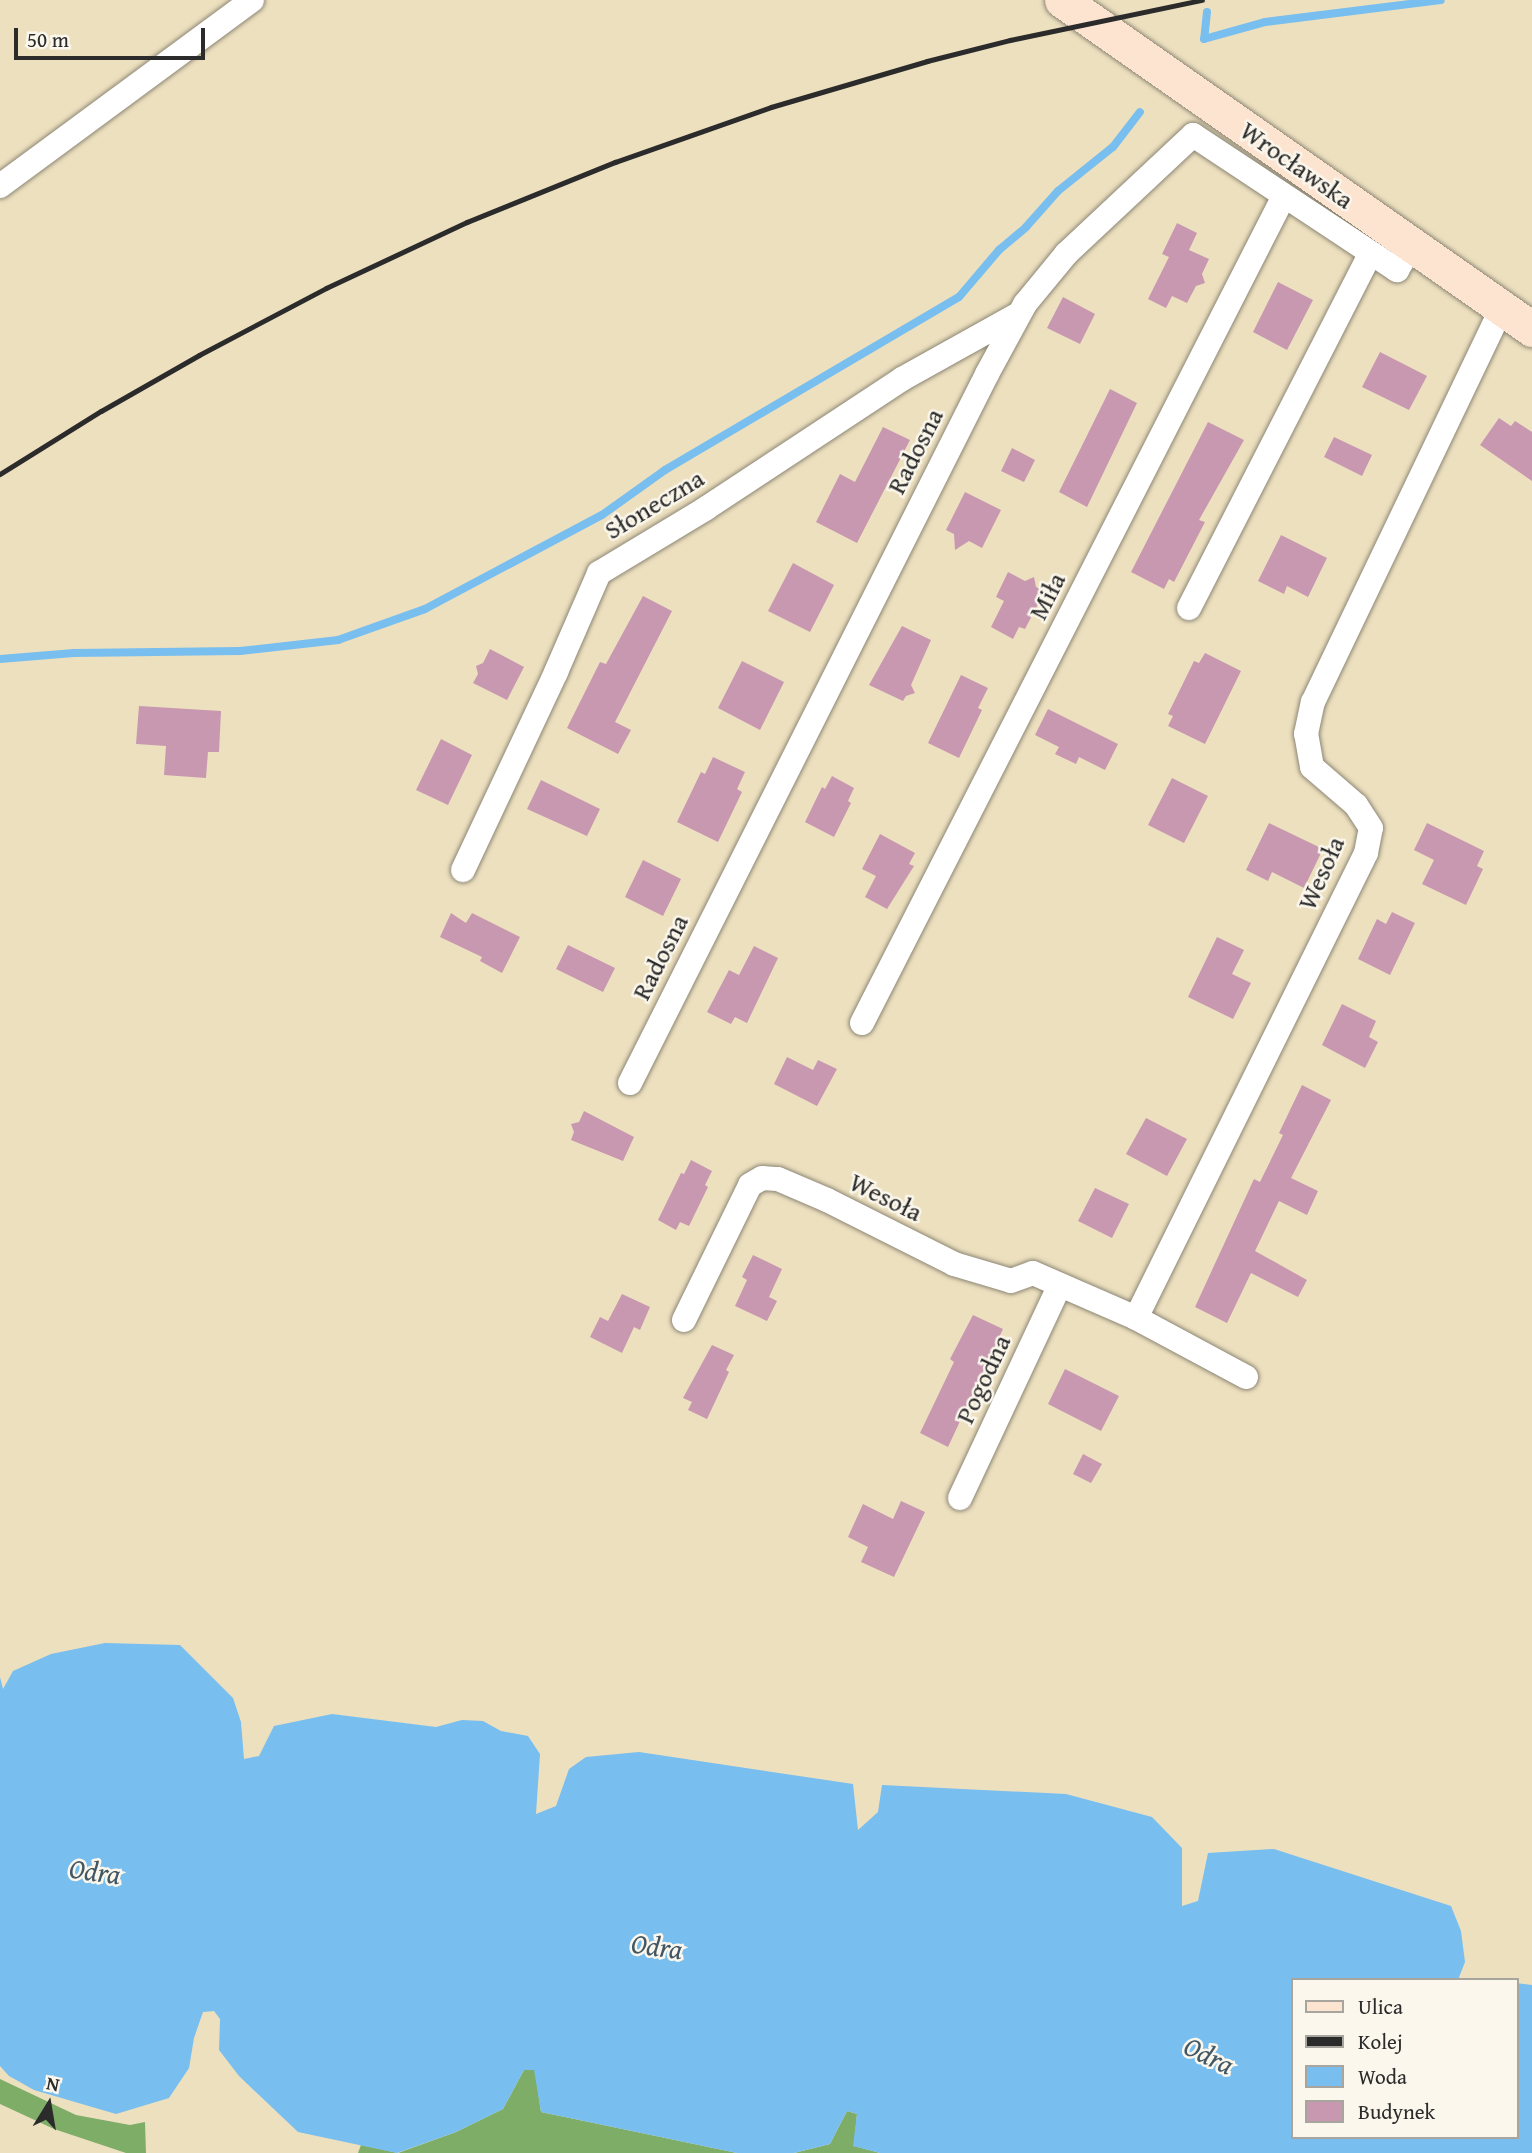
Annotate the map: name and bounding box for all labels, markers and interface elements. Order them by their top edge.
scale bar [18,14,208,58]
text: 50 m [27,24,69,55]
street label: Wrocławska [1234,115,1360,215]
street label: Radosna [880,403,950,499]
street label: Słoneczna [599,462,709,546]
street label: Miła [1022,567,1072,625]
street label: Wesoła [1291,832,1351,914]
street label: Radosna [625,909,695,1005]
street label: Wesoła [845,1166,927,1228]
street label: Pogodna [949,1330,1017,1428]
water label: Odra [67,1851,123,1891]
water label: Odra [629,1926,685,1966]
legend [1290,1978,1518,2139]
text: Ulica [1358,1991,1403,2022]
text: Kolej [1358,2026,1403,2057]
water label: Odra [1178,2029,1240,2081]
text: Woda [1358,2061,1407,2092]
text: N [44,2068,62,2098]
north arrow [14,2069,84,2139]
text: Budynek [1358,2096,1435,2127]

